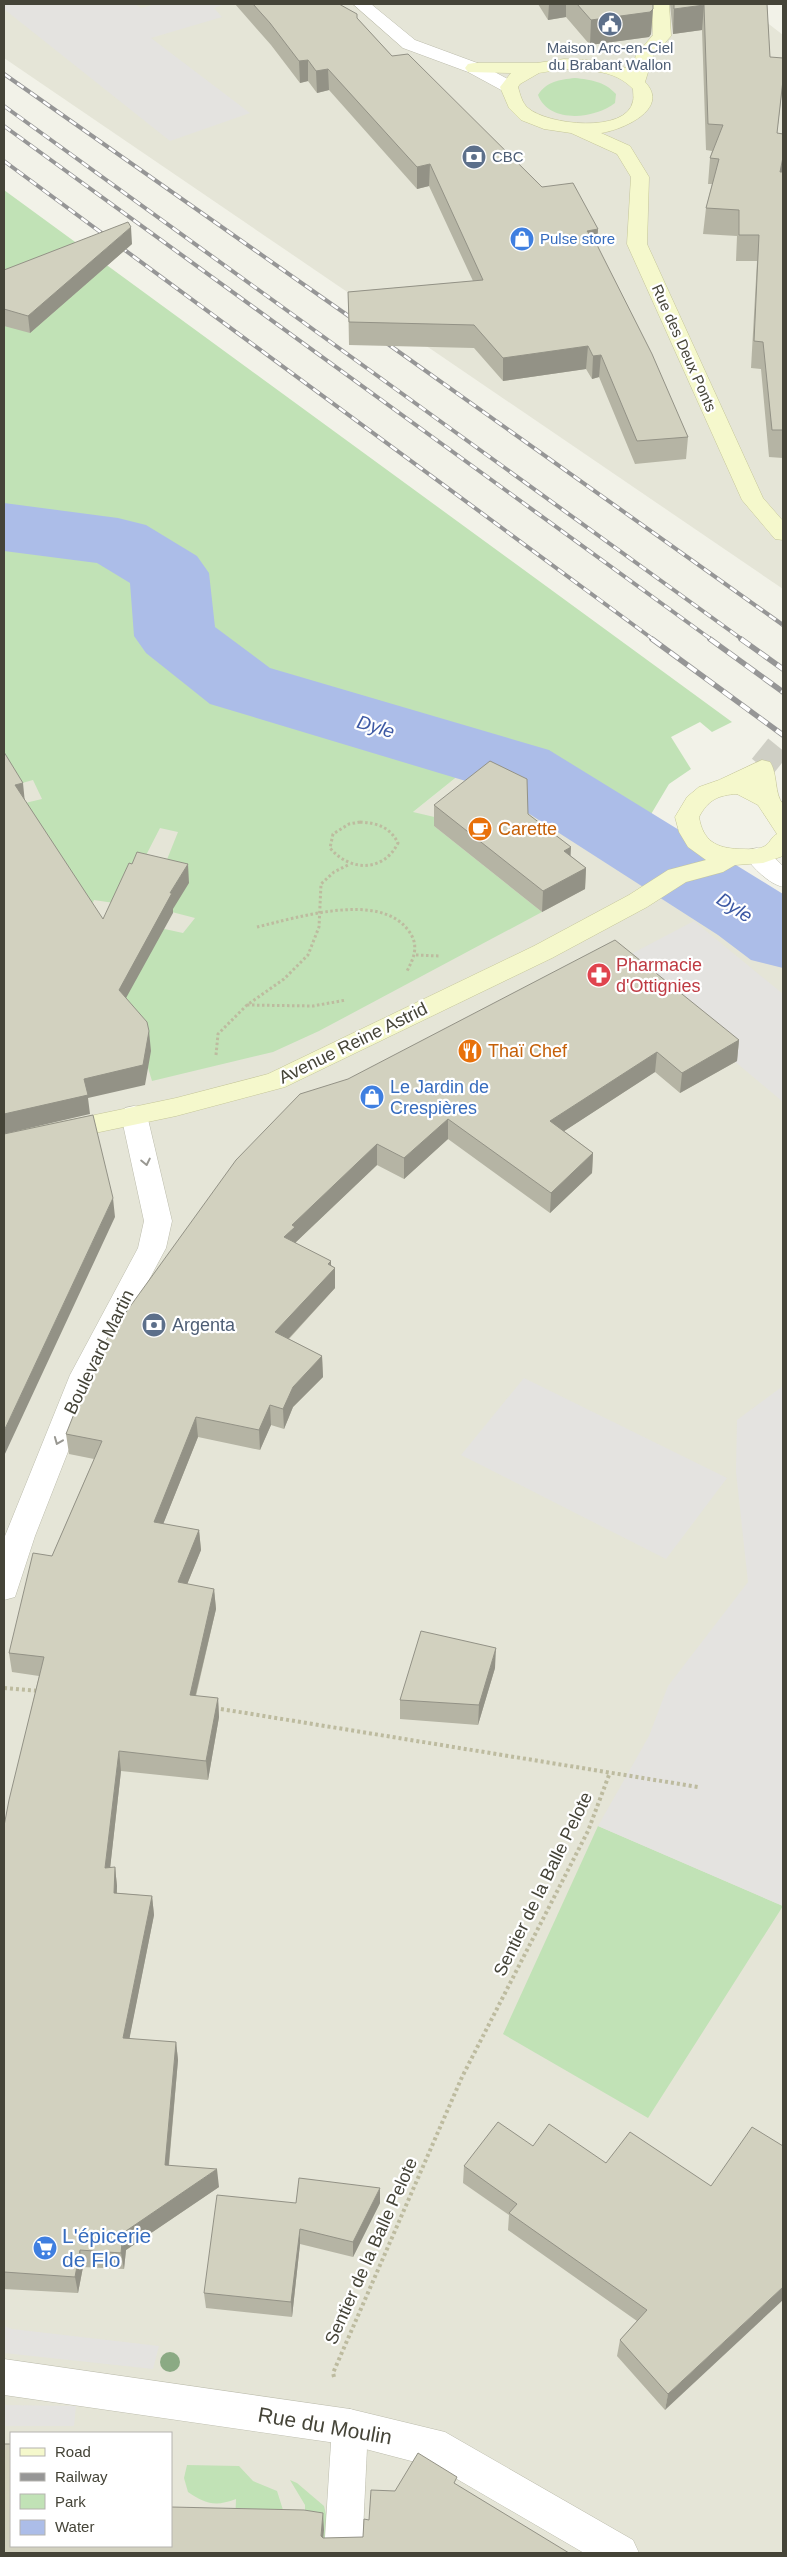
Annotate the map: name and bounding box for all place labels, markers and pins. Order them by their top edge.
public building icon: Maison Arc-en-Ciel du Brabant Wallon [597,11,623,37]
place label: Maison Arc-en-Ciel du Brabant Wallon [547,39,673,73]
bank icon: CBC [461,144,487,170]
place label: CBC [492,148,524,165]
shop icon: Pulse store [509,226,535,252]
place label: Pulse store [540,230,615,247]
cafe icon: Carette [467,816,493,842]
place label: Carette [498,819,557,839]
place label: Pharmacie d'Ottignies [616,955,702,996]
pharmacy icon: Pharmacie d'Ottignies [586,962,612,988]
restaurant icon: Thaï Chef [457,1038,483,1064]
place label: Thaï Chef [488,1041,568,1061]
place label: Le Jardin de Crespières [390,1077,489,1118]
shop icon: Le Jardin de Crespières [359,1084,385,1110]
bank icon: Argenta [141,1312,167,1338]
place label: Argenta [172,1315,236,1335]
place label: L'épicerie de Flo [62,2224,151,2271]
supermarket icon: L'épicerie de Flo [32,2235,58,2261]

